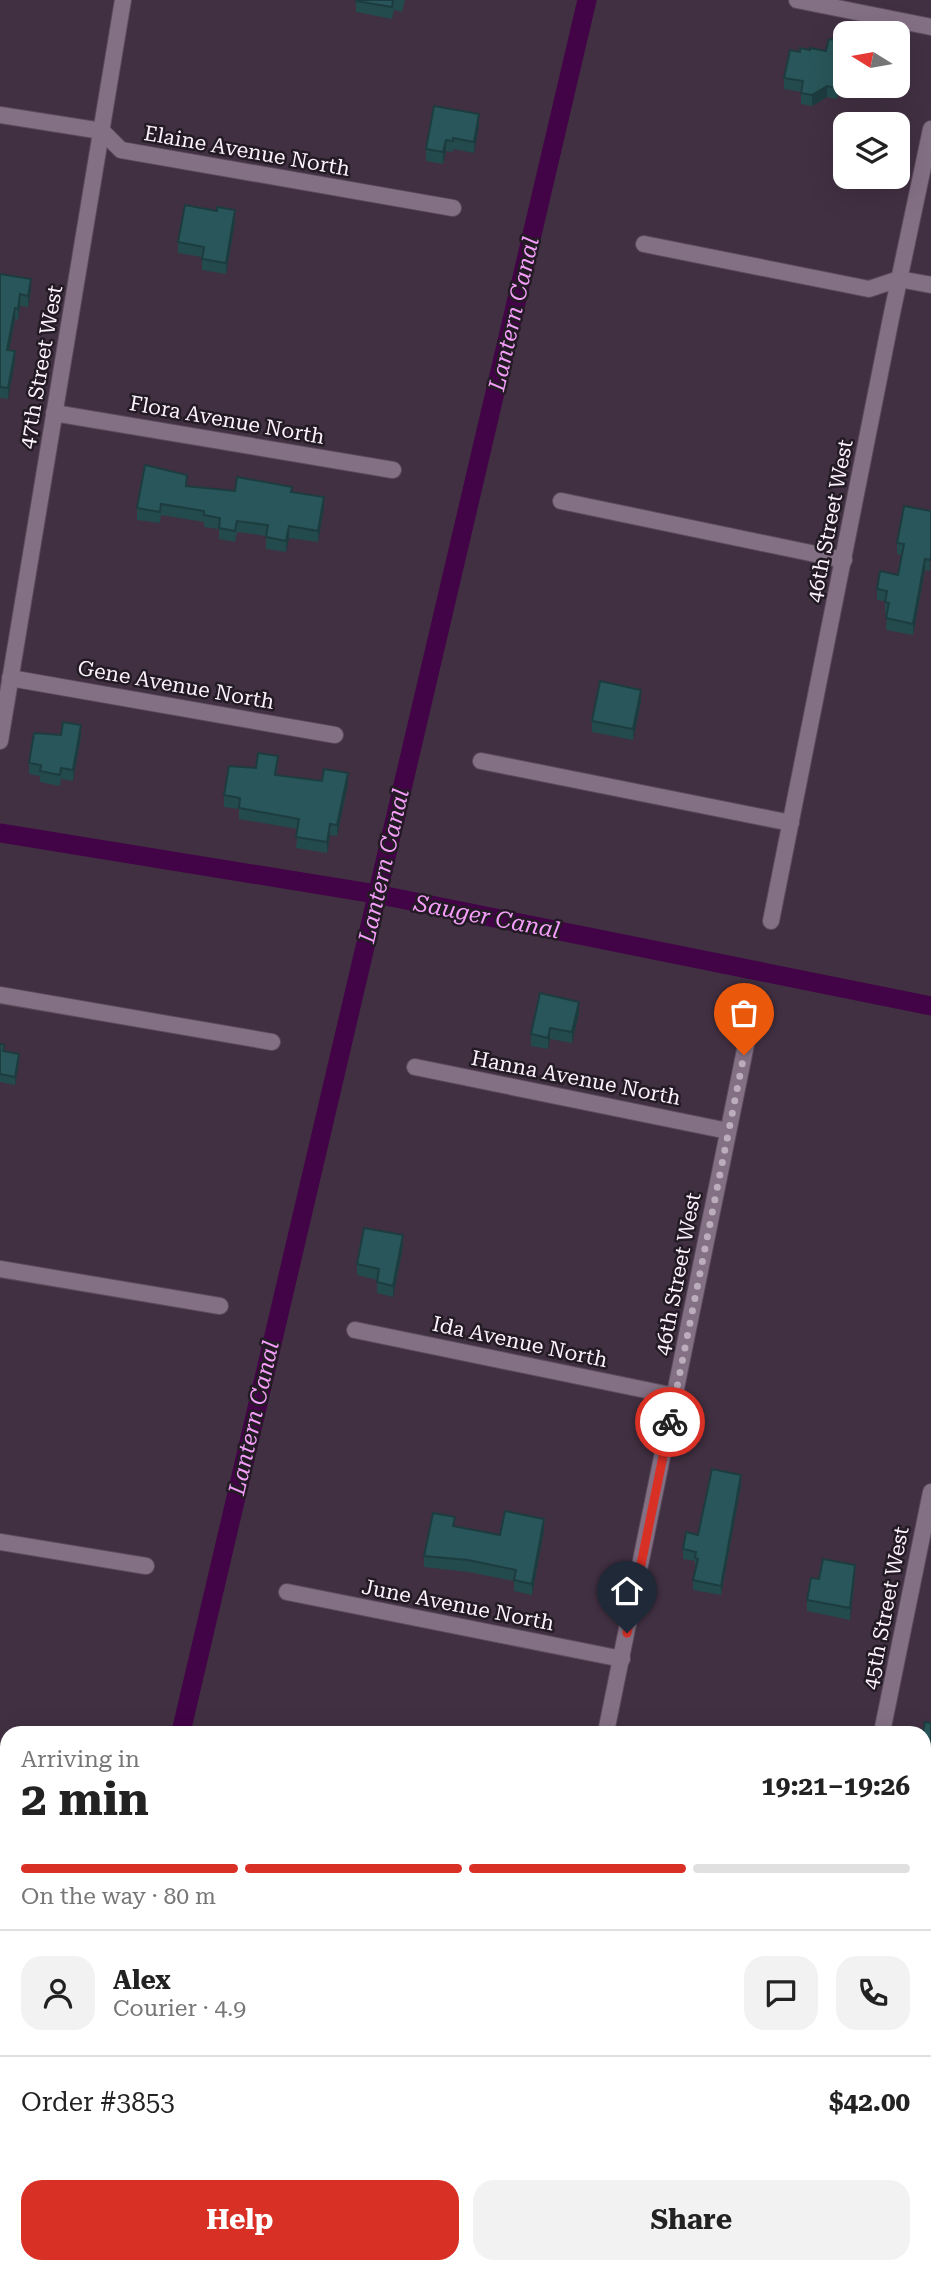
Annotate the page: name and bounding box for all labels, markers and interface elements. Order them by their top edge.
north arrow [833,21,910,98]
map controls [833,21,910,189]
button: layers [833,112,910,189]
street label: Elaine Avenue North [142,121,352,181]
water label: Lantern Canal [483,234,545,395]
street label: 47th Street West [15,283,67,451]
street label: Flora Avenue North [128,391,327,449]
street label: 46th Street West [802,437,858,605]
street label: Gene Avenue North [76,656,277,714]
water label: Lantern Canal [353,786,415,947]
water label: Sauger Canal [411,889,562,944]
pin [714,983,774,1055]
icon: bag [725,994,763,1032]
street label: Hanna Avenue North [469,1046,683,1110]
street label: 46th Street West [650,1190,706,1358]
street label: Ida Avenue North [430,1312,610,1372]
water label: Lantern Canal [223,1338,285,1499]
courier [635,1387,705,1457]
icon: bike [651,1403,689,1441]
street label: 45th Street West [858,1524,914,1692]
pin [597,1561,657,1633]
icon: home [608,1572,646,1610]
street label: June Avenue North [360,1575,557,1636]
text: Arriving in [21,1746,140,1773]
text: 19:21–19:26 [761,1771,910,1801]
text: 2 min [21,1772,149,1826]
text: On the way · 80 m [21,1883,216,1910]
button: person [21,1956,95,2030]
button: chat [744,1956,818,2030]
button: phone [836,1956,910,2030]
text: Alex [113,1965,171,1995]
text: Courier · 4.9 [113,1995,246,2022]
text: Order #3853 [21,2087,175,2117]
text: $42.00 [829,2087,910,2117]
button: Help [21,2180,459,2260]
button: Share [473,2180,910,2260]

